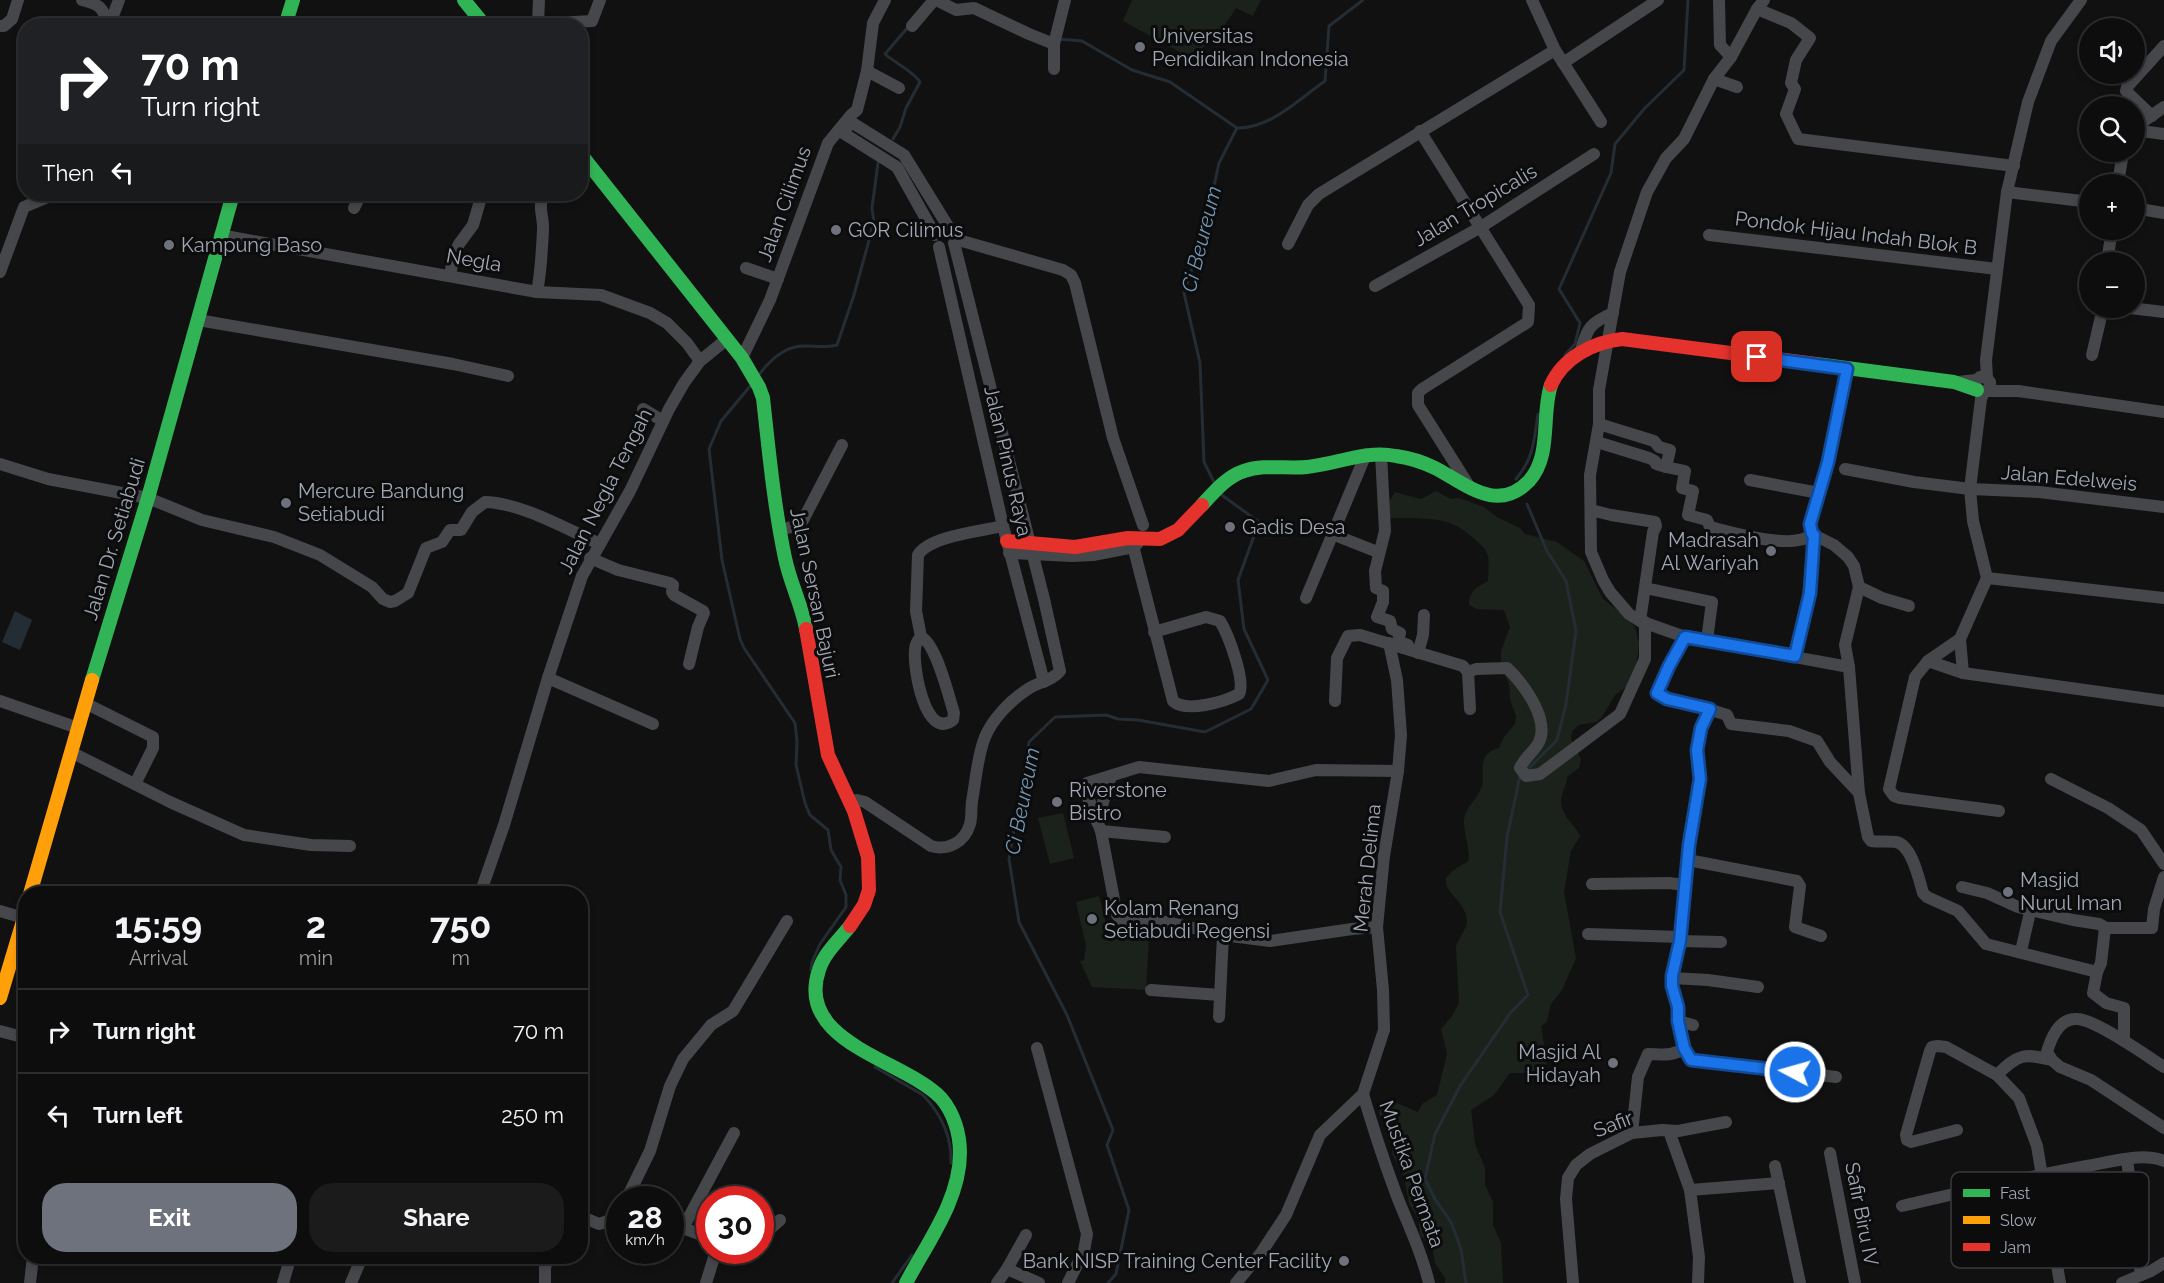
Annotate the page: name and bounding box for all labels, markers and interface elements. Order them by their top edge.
map controls [2079,18,2145,318]
button: sound [2079,18,2145,84]
place label: Universitas Pendidikan Indonesia [1152,24,1349,71]
marker: Universitas Pendidikan Indonesia [1133,40,1147,54]
text: 70 m [141,41,240,90]
icon: right [42,42,120,120]
text: Turn right [141,91,260,122]
button: search [2079,96,2145,162]
street label: Jalan Cilimus [752,143,816,265]
icon: left [106,156,139,189]
street label: Jalan Tropicalis [1409,159,1541,251]
text: Then [42,160,94,186]
button: + [2079,174,2145,240]
water label: Ci Beureum [1176,183,1226,295]
street label: Pondok Hijau Indah Blok B [1734,206,1978,260]
place label: GOR Cilimus [848,218,963,242]
marker: GOR Cilimus [829,223,843,237]
place label: Kampung Baso [181,233,322,257]
marker: Kampung Baso [162,238,176,252]
street label: Negla [444,243,504,277]
button: − [2079,252,2145,318]
pin [1731,331,1782,382]
icon: arrive [1740,340,1773,373]
street label: Jalan Pinus Raya [979,384,1037,538]
street label: Jalan Negla Tengah [553,404,657,578]
street label: Jalan Dr. Setiabudi [78,455,150,623]
street label: Jalan Edelweis [2000,460,2138,496]
place label: Mercure Bandung Setiabudi [298,479,464,526]
marker: Mercure Bandung Setiabudi [279,496,293,510]
street label: Jalan Sersan Bajuri [785,506,845,680]
place label: Gadis Desa [1242,515,1345,539]
marker: Gadis Desa [1223,520,1237,534]
place label: Madrasah Al Wariyah [1661,528,1759,575]
marker: Madrasah Al Wariyah [1764,544,1778,558]
water label: Ci Beureum [999,745,1045,857]
place label: Riverstone Bistro [1069,778,1167,825]
marker: Riverstone Bistro [1050,795,1064,809]
street label: Merah Delima [1348,803,1386,933]
place label: Masjid Nurul Iman [2020,868,2122,915]
marker: Masjid Nurul Iman [2001,885,2015,899]
place label: Kolam Renang Setiabudi Regensi [1104,896,1270,943]
text: 15:59 [115,904,202,946]
text: 2 [306,904,326,946]
text: 750 [430,904,491,946]
marker: Kolam Renang Setiabudi Regensi [1085,912,1099,926]
text: Arrival [129,946,188,970]
text: min [299,946,333,970]
text: m [451,946,470,970]
icon: right [42,1015,75,1048]
text: Turn right [93,1018,196,1044]
text: 70 m [513,1018,564,1044]
place label: Masjid Al Hidayah [1518,1040,1602,1087]
position arrow [1763,1040,1827,1104]
marker: Masjid Al Hidayah [1606,1056,1620,1070]
street label: Mustika Permata [1374,1097,1450,1251]
icon: left [42,1099,75,1132]
text: Turn left [93,1102,183,1128]
text: 250 m [501,1102,564,1128]
street label: Safir [1590,1106,1636,1142]
street label: Safir Biru IV [1840,1160,1884,1268]
legend [1951,1172,2149,1268]
button: Exit [42,1183,297,1252]
button: Share [309,1183,564,1252]
text: Fast [2000,1184,2031,1203]
speed limit sign: 30 [696,1186,774,1264]
text: 28 [627,1200,663,1235]
text: Slow [2000,1211,2036,1230]
text: km/h [625,1231,665,1249]
text: Jam [2000,1238,2031,1257]
place label: Bank NISP Training Center Facility [1023,1249,1332,1273]
marker: Bank NISP Training Center Facility [1337,1254,1351,1268]

